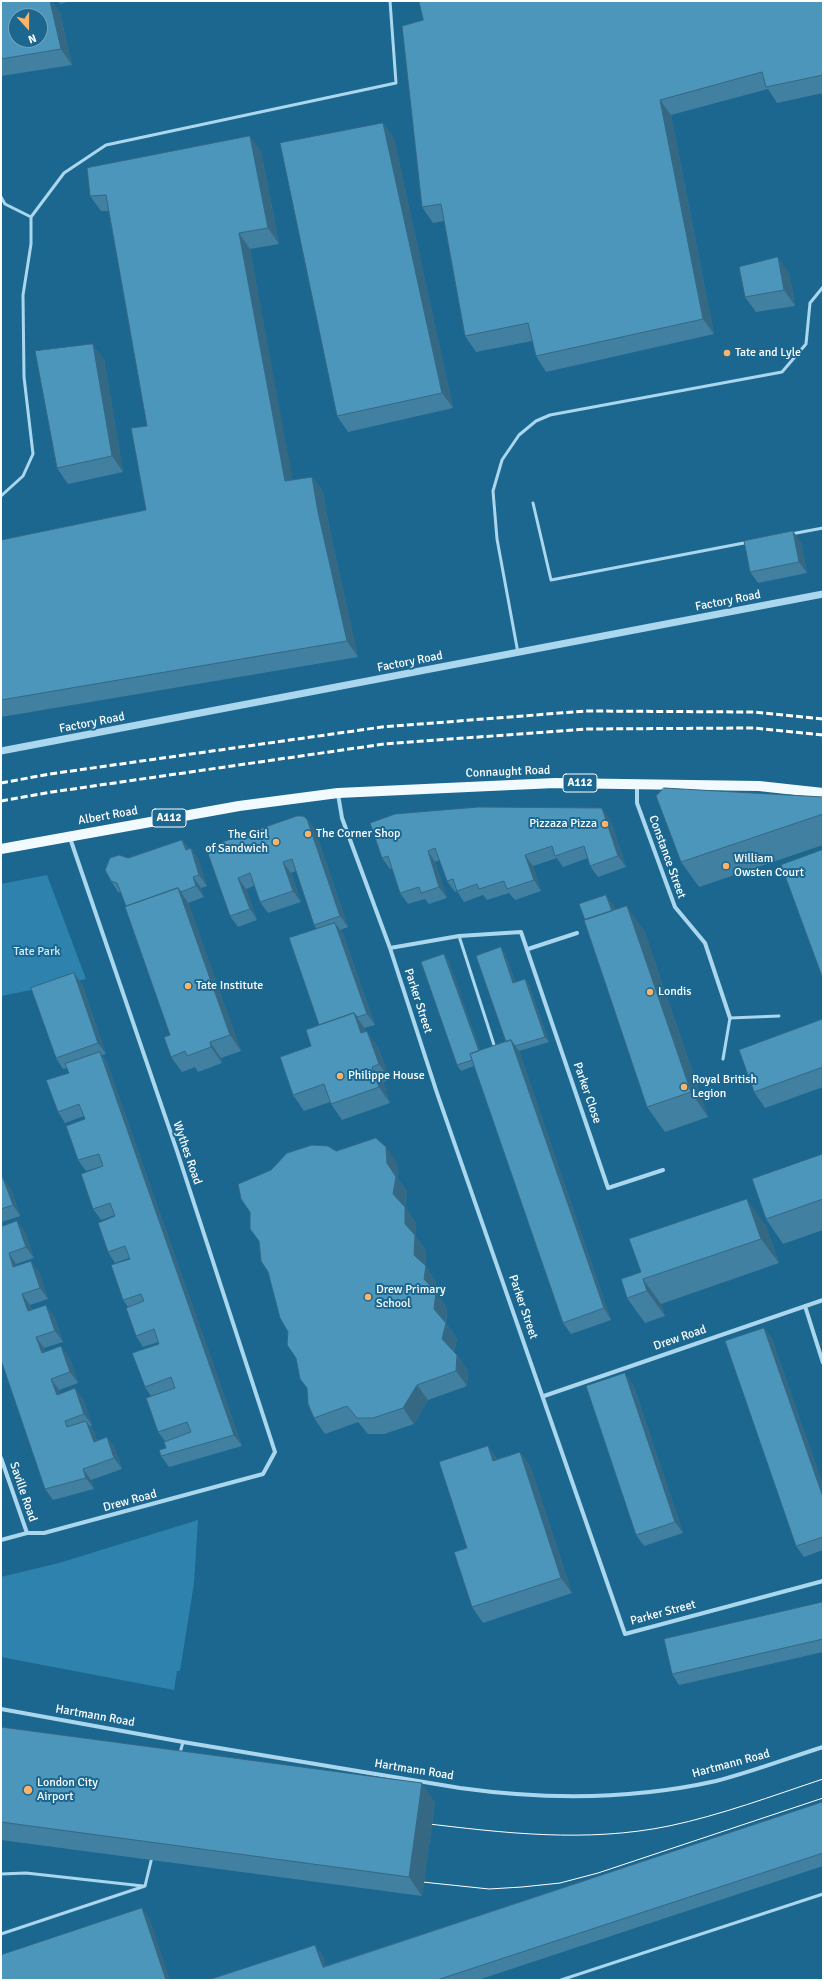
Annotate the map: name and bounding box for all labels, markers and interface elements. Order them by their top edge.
north arrow [8,8,48,48]
text: N [26,31,38,46]
place label: Tate and Lyle [735,346,801,360]
marker: Tate and Lyle [722,348,732,358]
street label: Factory Road [694,588,762,614]
street label: Factory Road [376,649,444,675]
street label: Factory Road [58,710,126,736]
street label: Connaught Road [466,763,550,781]
road number: A112 [563,774,597,792]
street label: Albert Road [77,804,139,828]
road number: A112 [152,809,186,827]
street label: Constance Street [645,813,689,901]
place label: Pizzaza Pizza [529,817,597,831]
marker: Pizzaza Pizza [600,819,610,829]
place label: The Corner Shop [316,827,400,841]
place label: The Girl of Sandwich [205,828,268,856]
marker: The Corner Shop [303,829,313,839]
marker: The Girl of Sandwich [271,837,281,847]
place label: William Owsten Court [734,852,804,880]
marker: William Owsten Court [721,861,731,871]
park label: Tate Park [14,945,60,959]
street label: Parker Street [401,967,435,1035]
place label: Tate Institute [196,979,263,993]
marker: Tate Institute [183,981,193,991]
place label: Londis [658,985,692,999]
marker: Londis [645,987,655,997]
street label: Parker Close [570,1060,604,1126]
place label: Philippe House [348,1069,425,1083]
marker: Philippe House [335,1071,345,1081]
place label: Royal British Legion [692,1073,757,1101]
marker: Royal British Legion [679,1082,689,1092]
street label: Wythes Road [169,1119,205,1187]
street label: Parker Street [505,1273,541,1341]
place label: Drew Primary School [376,1283,446,1311]
marker: Drew Primary School [363,1292,373,1302]
street label: Drew Road [652,1322,708,1354]
street label: Saville Road [6,1460,40,1524]
street label: Drew Road [102,1487,158,1515]
street label: Parker Street [629,1597,697,1629]
street label: Hartmann Road [54,1702,136,1730]
street label: Hartmann Road [690,1747,772,1781]
street label: Hartmann Road [373,1757,455,1783]
place label: London City Airport [37,1776,98,1804]
marker: London City Airport [22,1784,34,1796]

